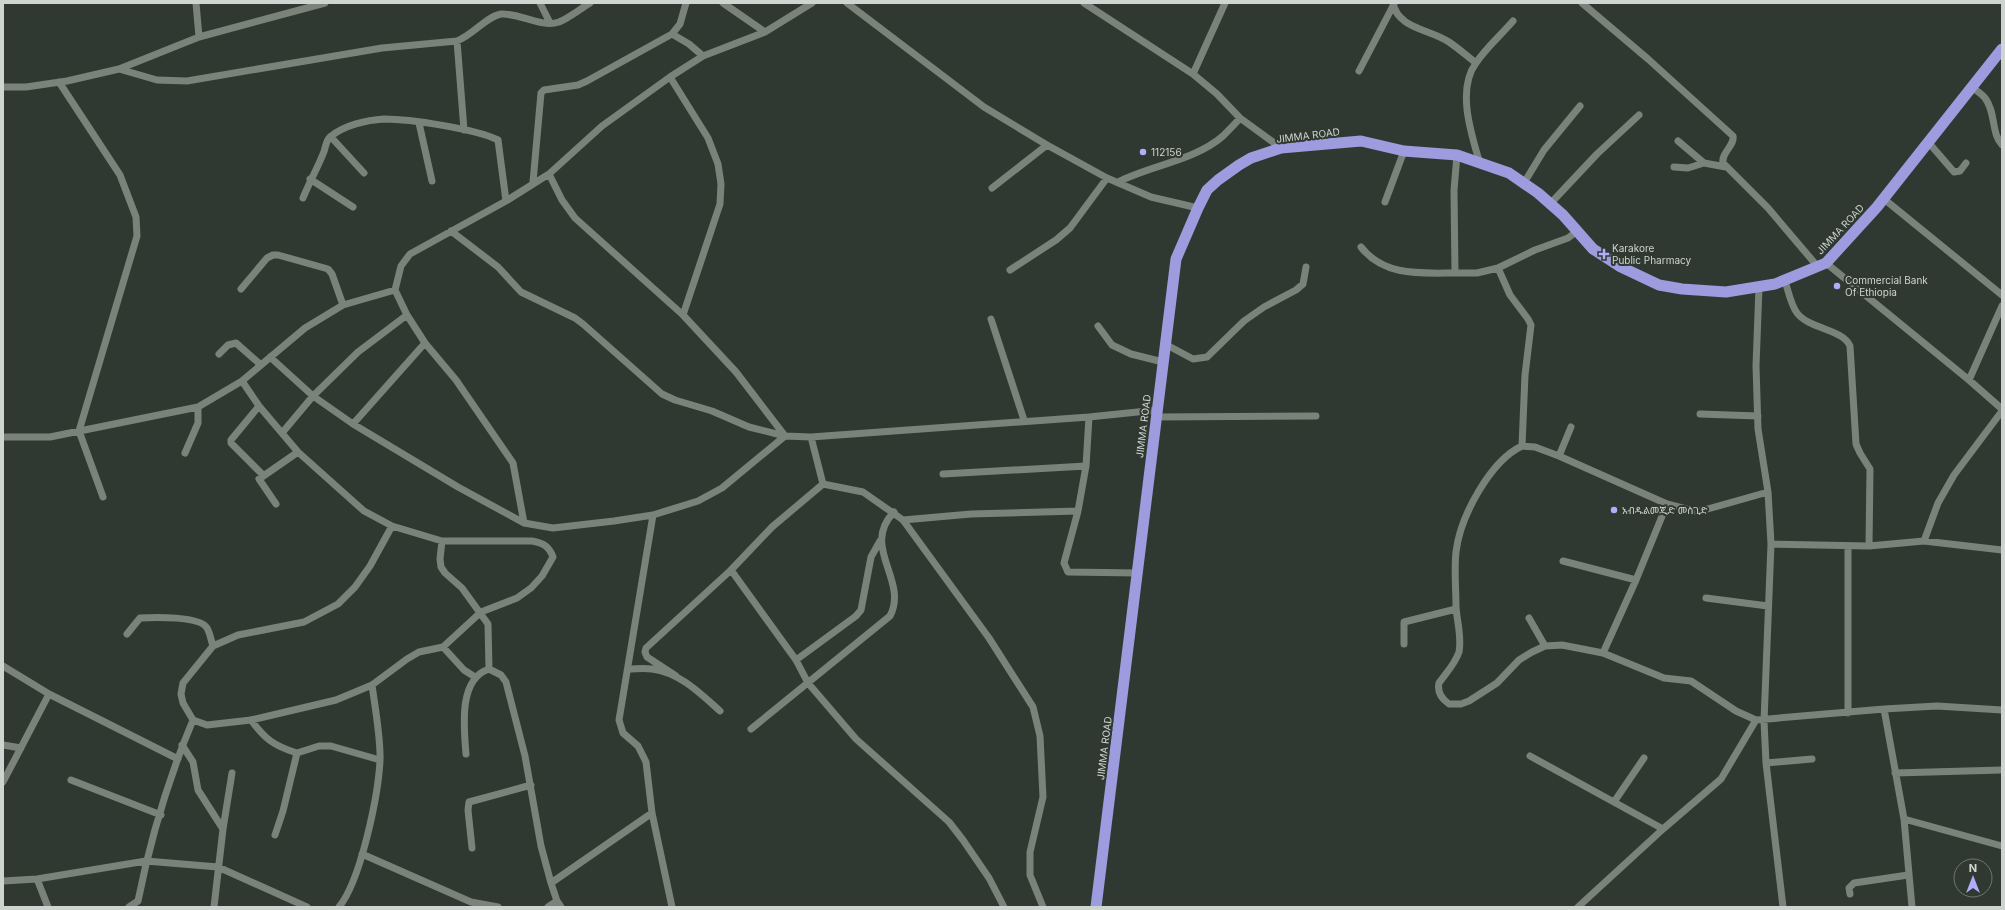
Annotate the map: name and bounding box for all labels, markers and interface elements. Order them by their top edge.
street label: JIMMA ROAD [1275,125,1341,145]
place label: 112156 [1151,146,1182,158]
marker: 112156 [1138,147,1148,157]
street label: JIMMA ROAD [1814,201,1866,257]
place label: Karakore Public Pharmacy [1612,242,1692,266]
marker: Karakore Public Pharmacy [1599,249,1609,259]
place label: Commercial Bank Of Ethiopia [1845,274,1928,298]
marker: Commercial Bank Of Ethiopia [1832,281,1842,291]
street label: JIMMA ROAD [1133,393,1153,459]
place label: አብዱልመጂድ መስጊድ [1622,504,1707,516]
marker: አብዱልመጂድ መስጊድ [1609,505,1619,515]
street label: JIMMA ROAD [1094,715,1114,781]
north arrow [1953,858,1993,898]
text: N [1969,861,1977,875]

